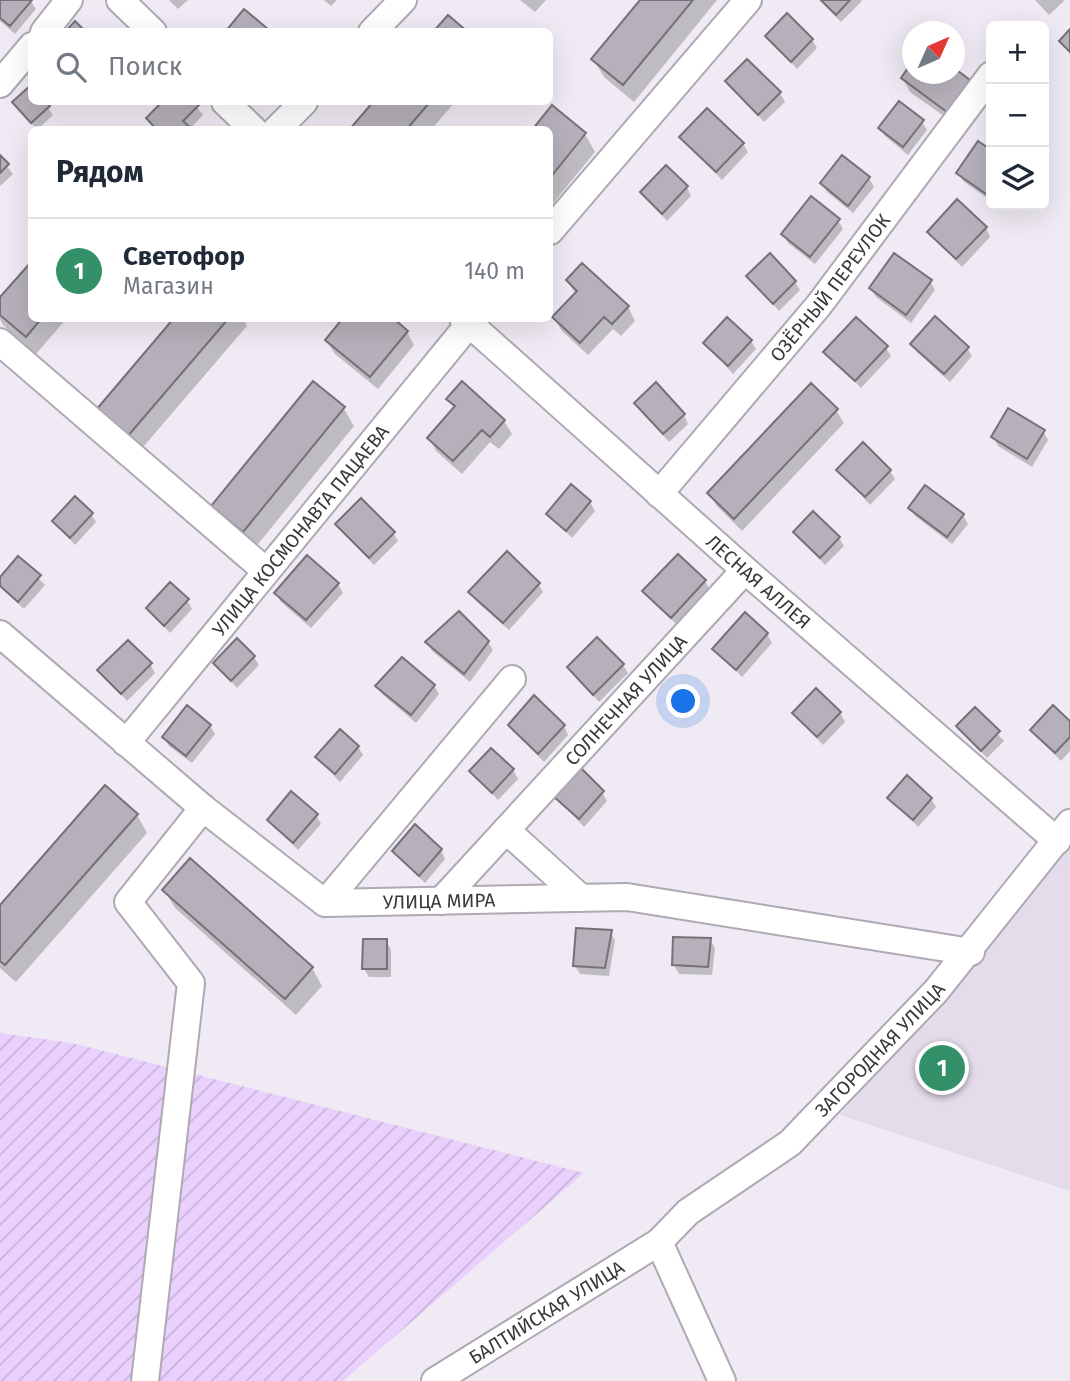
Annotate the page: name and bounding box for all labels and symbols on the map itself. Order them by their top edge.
north arrow [902,21,965,84]
street label: ОЗЁРНЫЙ ПЕРЕУЛОК [765,209,895,366]
street label: УЛИЦА КОСМОНАВТА ПАЦАЕВА [207,420,394,641]
street label: ЛЕСНАЯ АЛЛЕЯ [701,530,815,634]
street label: СОЛНЕЧНАЯ УЛИЦА [560,630,692,770]
your location [666,684,700,718]
street label: УЛИЦА МИРА [383,889,496,914]
street label: ЗАГОРОДНАЯ УЛИЦА [810,978,950,1122]
pin: 1 [919,1042,965,1094]
street label: БАЛТИЙСКАЯ УЛИЦА [465,1256,628,1369]

